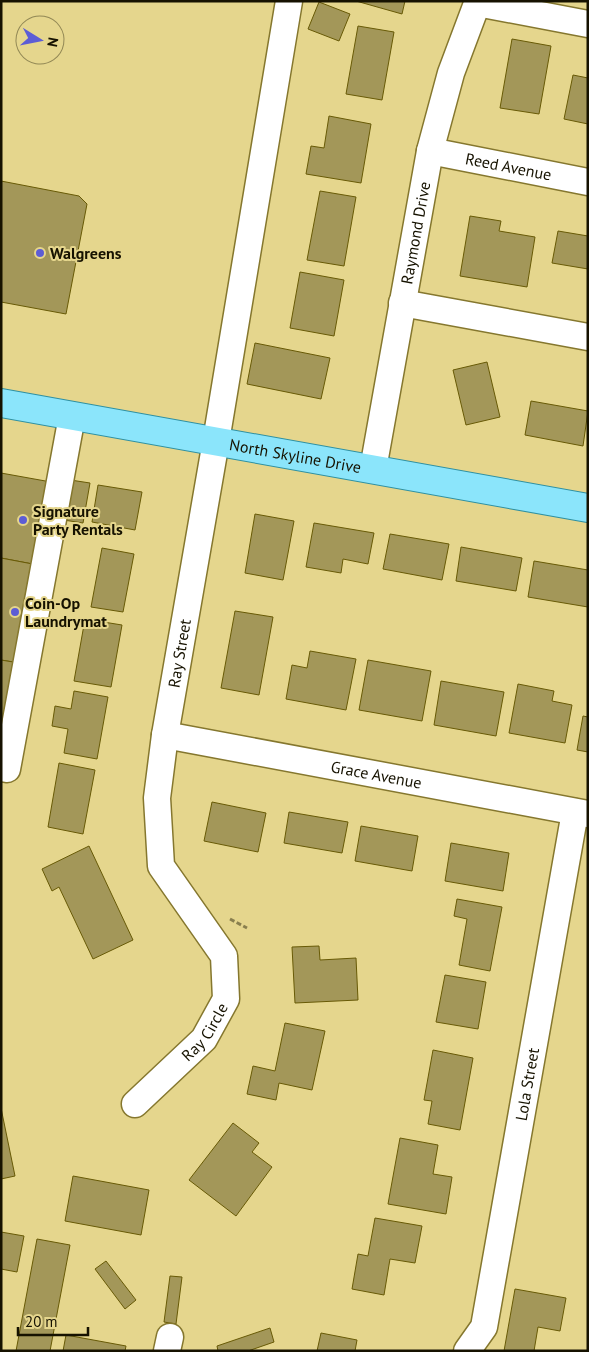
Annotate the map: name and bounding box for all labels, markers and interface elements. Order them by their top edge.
north arrow [15,15,65,65]
text: N [43,36,62,48]
street label: Reed Avenue [464,148,553,185]
street label: Raymond Drive [396,180,434,286]
place label: Walgreens [50,243,122,263]
marker: Walgreens [34,247,46,259]
street label: North Skyline Drive [228,434,363,477]
place label: Signature Party Rentals [33,501,123,539]
marker: Signature Party Rentals [17,514,29,526]
place label: Coin-Op Laundrymat [25,593,107,631]
marker: Coin-Op Laundrymat [9,606,21,618]
street label: Ray Street [163,617,195,689]
street label: Grace Avenue [329,756,423,793]
street label: Ray Circle [177,999,232,1065]
street label: Lola Street [511,1046,543,1122]
scale bar [18,1304,88,1336]
text: 20 m [25,1312,58,1331]

